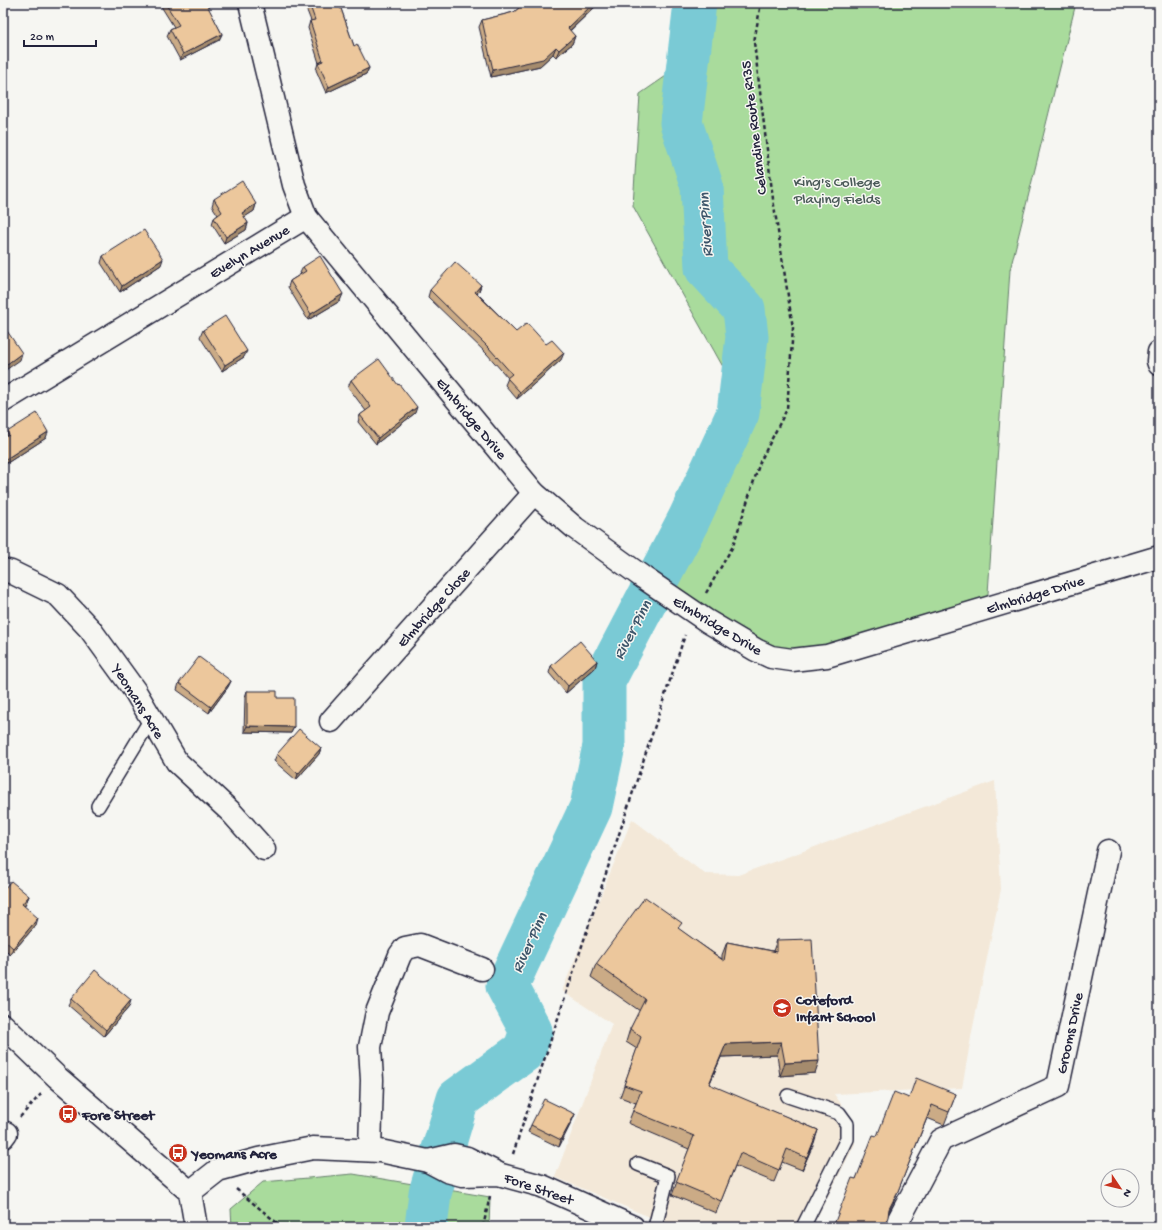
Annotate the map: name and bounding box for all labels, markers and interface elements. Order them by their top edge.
scale bar [24,22,96,48]
text: 20 m [30,31,55,45]
street label: Celandine Route R135 [738,60,772,196]
park label: King's College Playing Fields [793,174,881,209]
water label: River Pinn [696,192,719,257]
street label: Evelyn Avenue [207,222,294,284]
street label: Elmbridge Drive [431,375,510,464]
street label: Elmbridge Close [394,565,475,652]
street label: Elmbridge Drive [985,572,1087,619]
street label: Elmbridge Drive [669,593,765,661]
water label: River Pinn [611,598,658,663]
street label: Yeomans Acre [106,660,168,743]
water label: River Pinn [509,910,553,977]
street label: Grooms Drive [1054,991,1088,1076]
place label: Coteford Infant School [795,992,876,1027]
school or university icon: Coteford Infant School [771,997,793,1019]
bus stop icon: Fore Street [57,1103,79,1125]
place label: Fore Street [81,1107,156,1125]
bus stop icon: Yeomans Acre [167,1142,189,1164]
place label: Yeomans Acre [190,1146,278,1164]
north arrow [1100,1168,1140,1208]
street label: Fore Street [500,1169,577,1211]
text: N [1120,1186,1134,1199]

